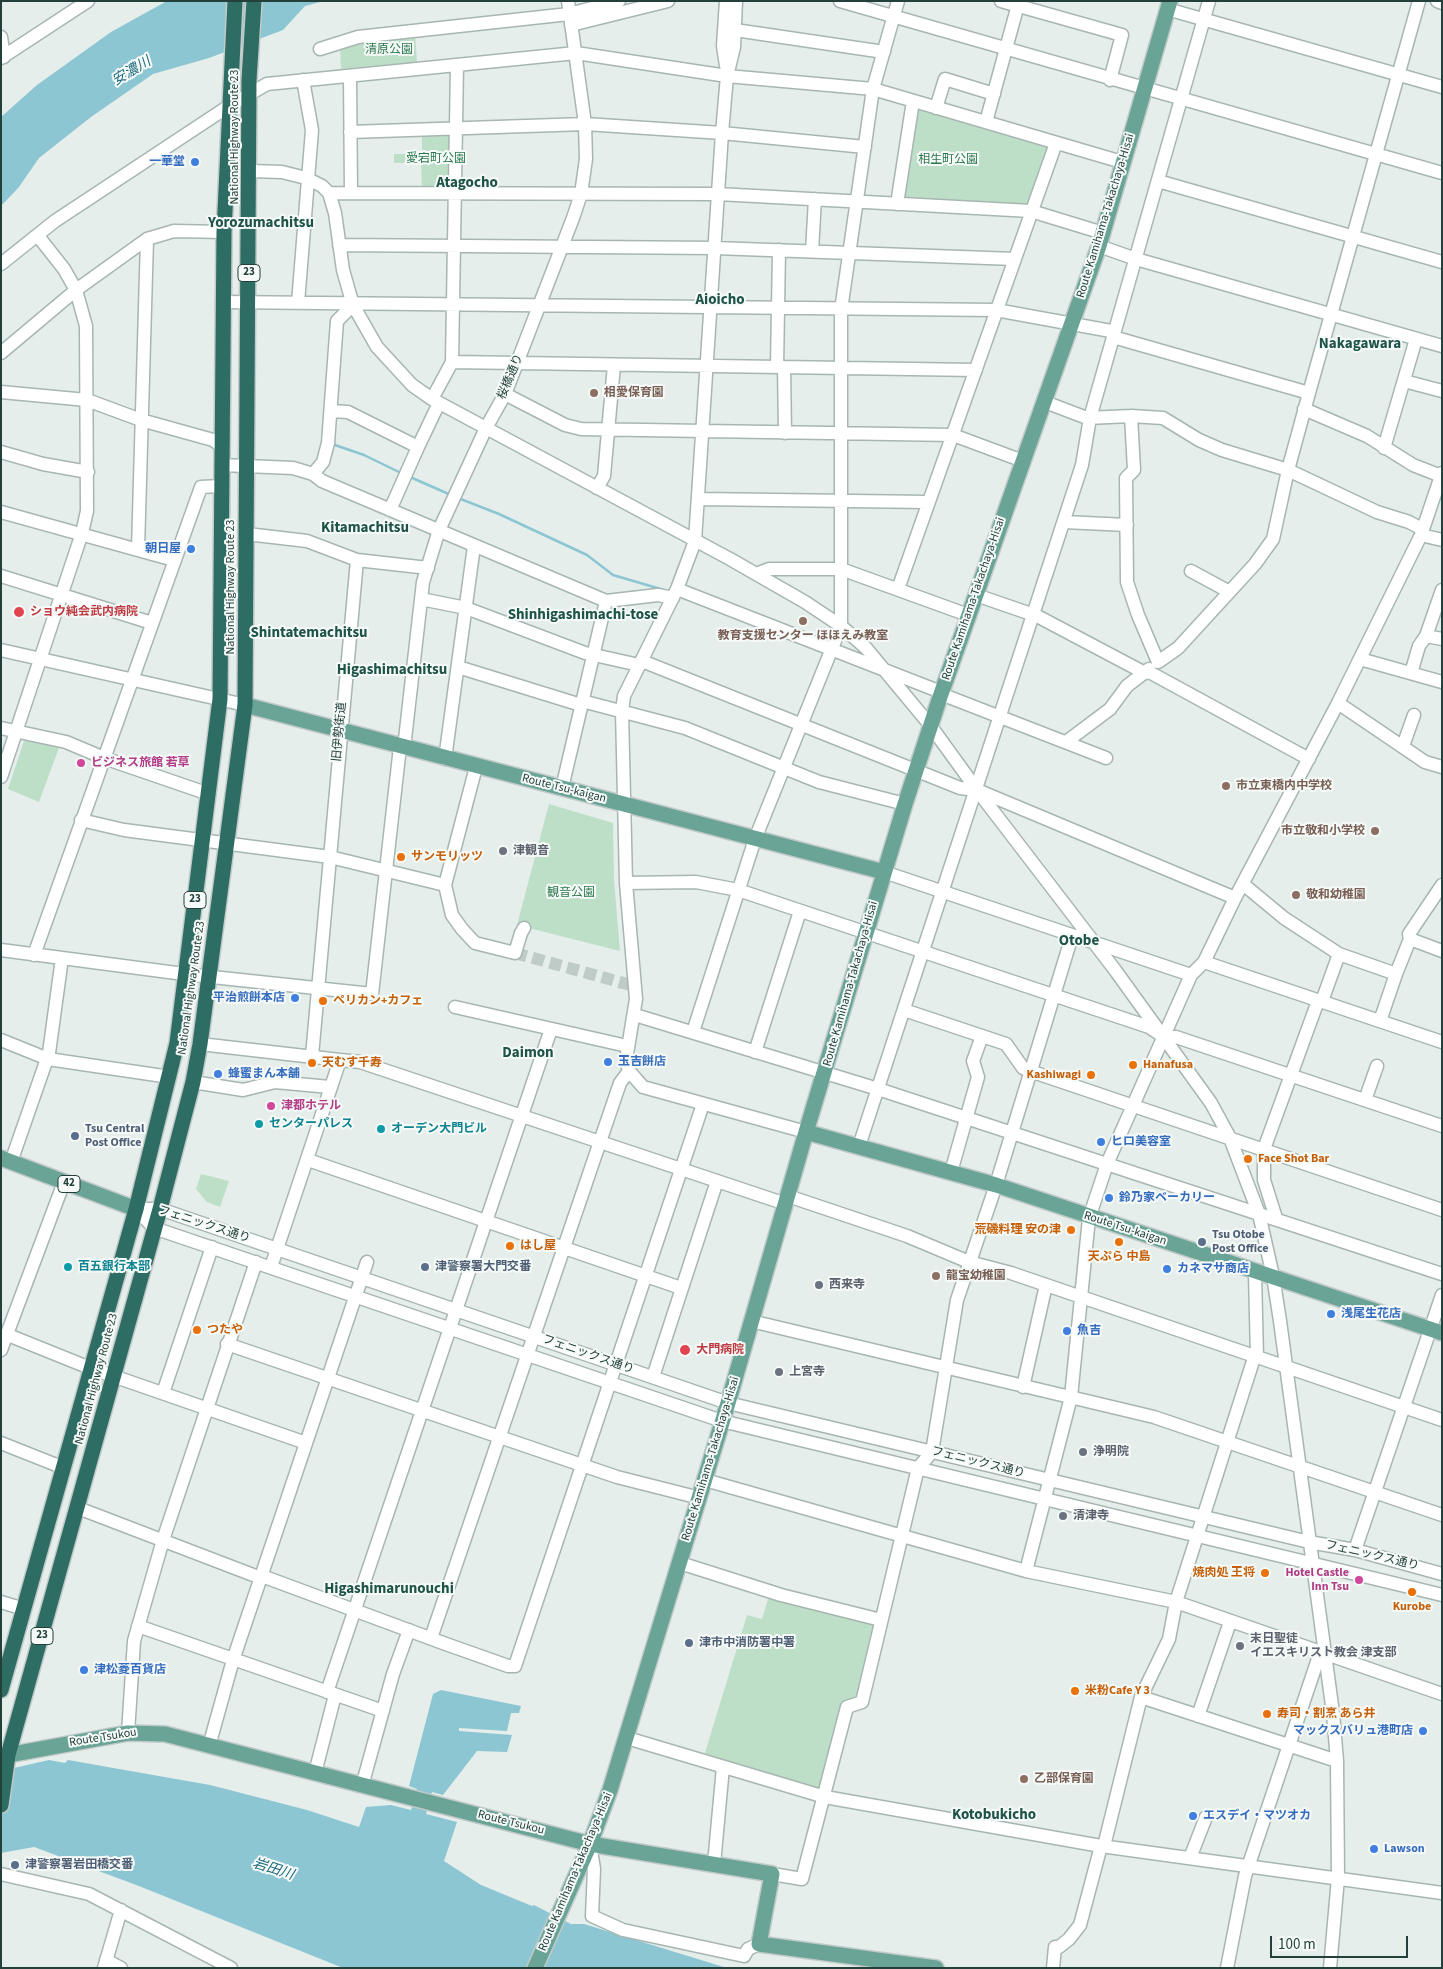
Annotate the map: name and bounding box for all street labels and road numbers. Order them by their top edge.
street label: National Highway Route 23 [228,69,242,205]
street label: Route Kamihama-Takachaya-Hisai [1074,132,1138,300]
road number: 23 [238,264,260,282]
street label: 桜橋通り [495,352,527,402]
street label: Route Kamihama-Takachaya-Hisai [939,516,1009,682]
street label: National Highway Route 23 [224,519,238,655]
street label: 旧伊勢街道 [330,701,350,763]
street label: Route Tsu-kaigan [520,772,608,806]
road number: 23 [184,892,206,908]
street label: Route Kamihama-Takachaya-Hisai [820,900,882,1068]
street label: National Highway Route 23 [175,920,209,1056]
road number: 42 [58,1176,80,1192]
street label: フェニックス通り [156,1203,252,1247]
street label: Route Tsu-kaigan [1082,1209,1168,1249]
street label: National Highway Route 23 [73,1312,121,1446]
street label: フェニックス通り [540,1333,636,1377]
street label: Route Kamihama-Takachaya-Hisai [679,1375,743,1543]
street label: フェニックス通り [930,1444,1026,1482]
street label: フェニックス通り [1324,1538,1420,1574]
road number: 23 [31,1628,53,1644]
street label: Route Tsukou [68,1726,138,1750]
street label: Route Kamihama-Takachaya-Hisai [536,1790,616,1954]
street label: Route Tsukou [476,1808,546,1838]

